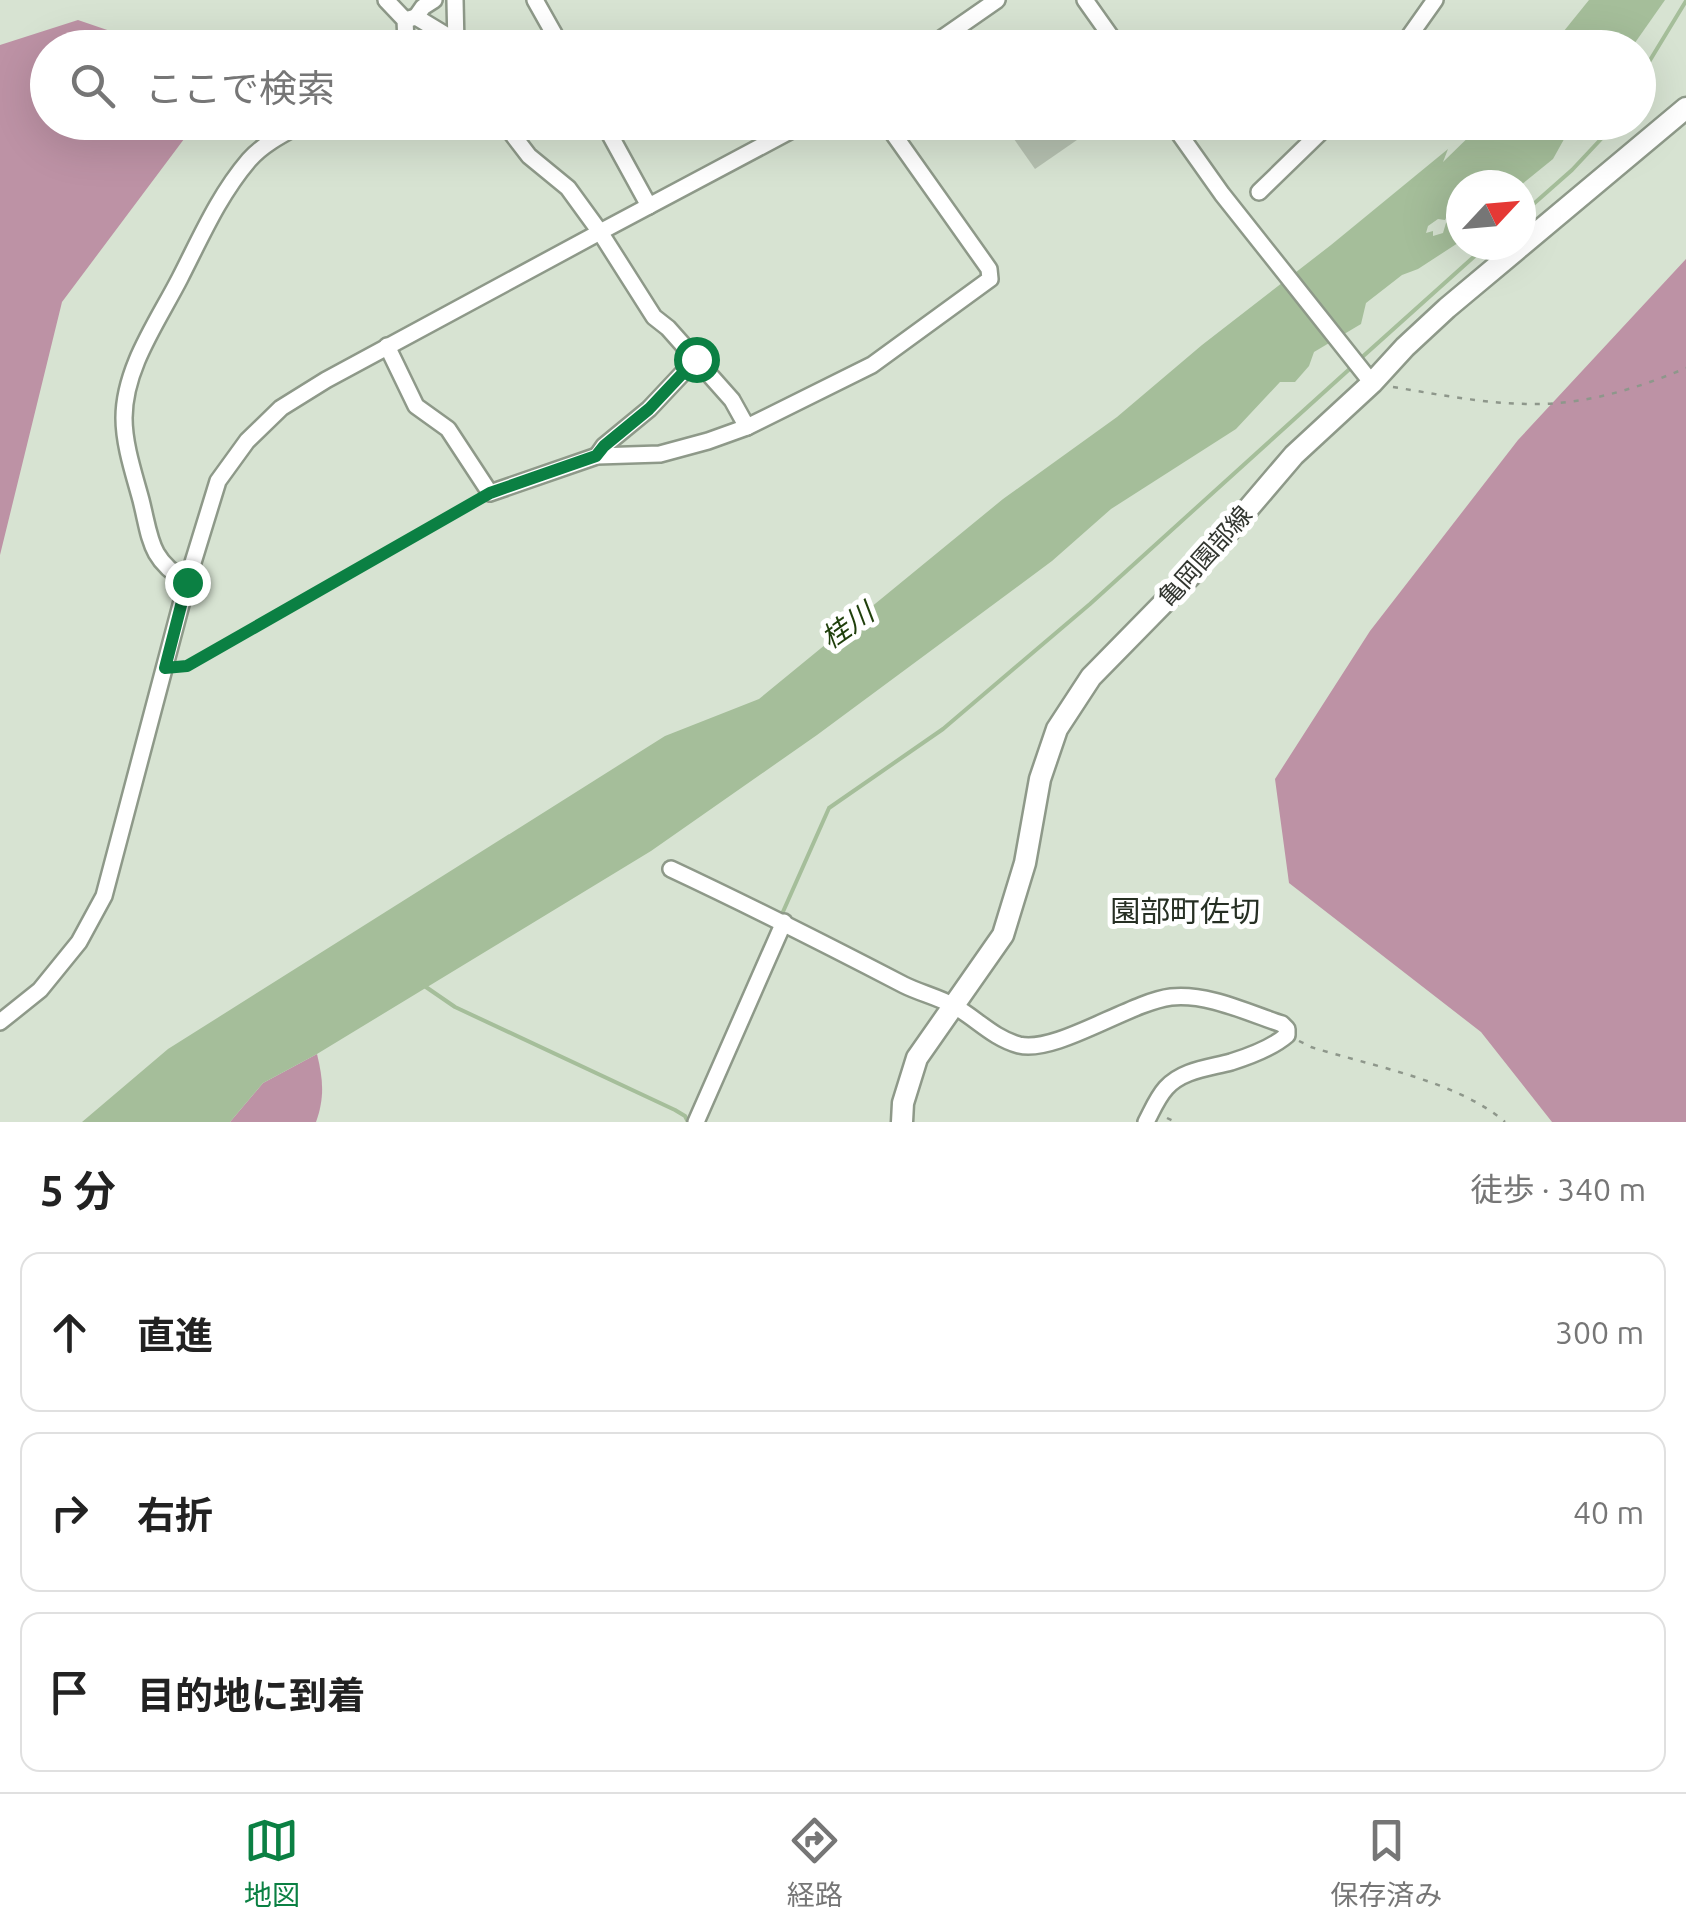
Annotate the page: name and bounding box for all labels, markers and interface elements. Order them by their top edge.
search box [30,30,1656,140]
icon: search [65,58,120,113]
text: ここで検索 [145,67,335,109]
north arrow [1446,170,1536,260]
route start [674,337,720,383]
street label: 亀岡園部線 [1153,500,1257,612]
route end [165,560,211,606]
water label: 桂川 [815,595,881,654]
district label: 園部町佐切 [1110,894,1260,928]
text: 5 分 [40,1167,116,1214]
text: 徒歩 · 340 m [1470,1171,1646,1207]
icon: ahead [42,1305,97,1360]
text: 直進 [137,1314,213,1356]
text: 300 m [1555,1314,1644,1350]
icon: right [42,1485,97,1540]
text: 右折 [137,1494,213,1536]
text: 40 m [1573,1494,1644,1530]
icon: arrive [42,1665,97,1720]
text: 目的地に到着 [137,1674,365,1716]
tab: 地図 [244,1813,300,1913]
tab: 経路 [787,1813,843,1913]
tab: 保存済み [1330,1813,1442,1913]

